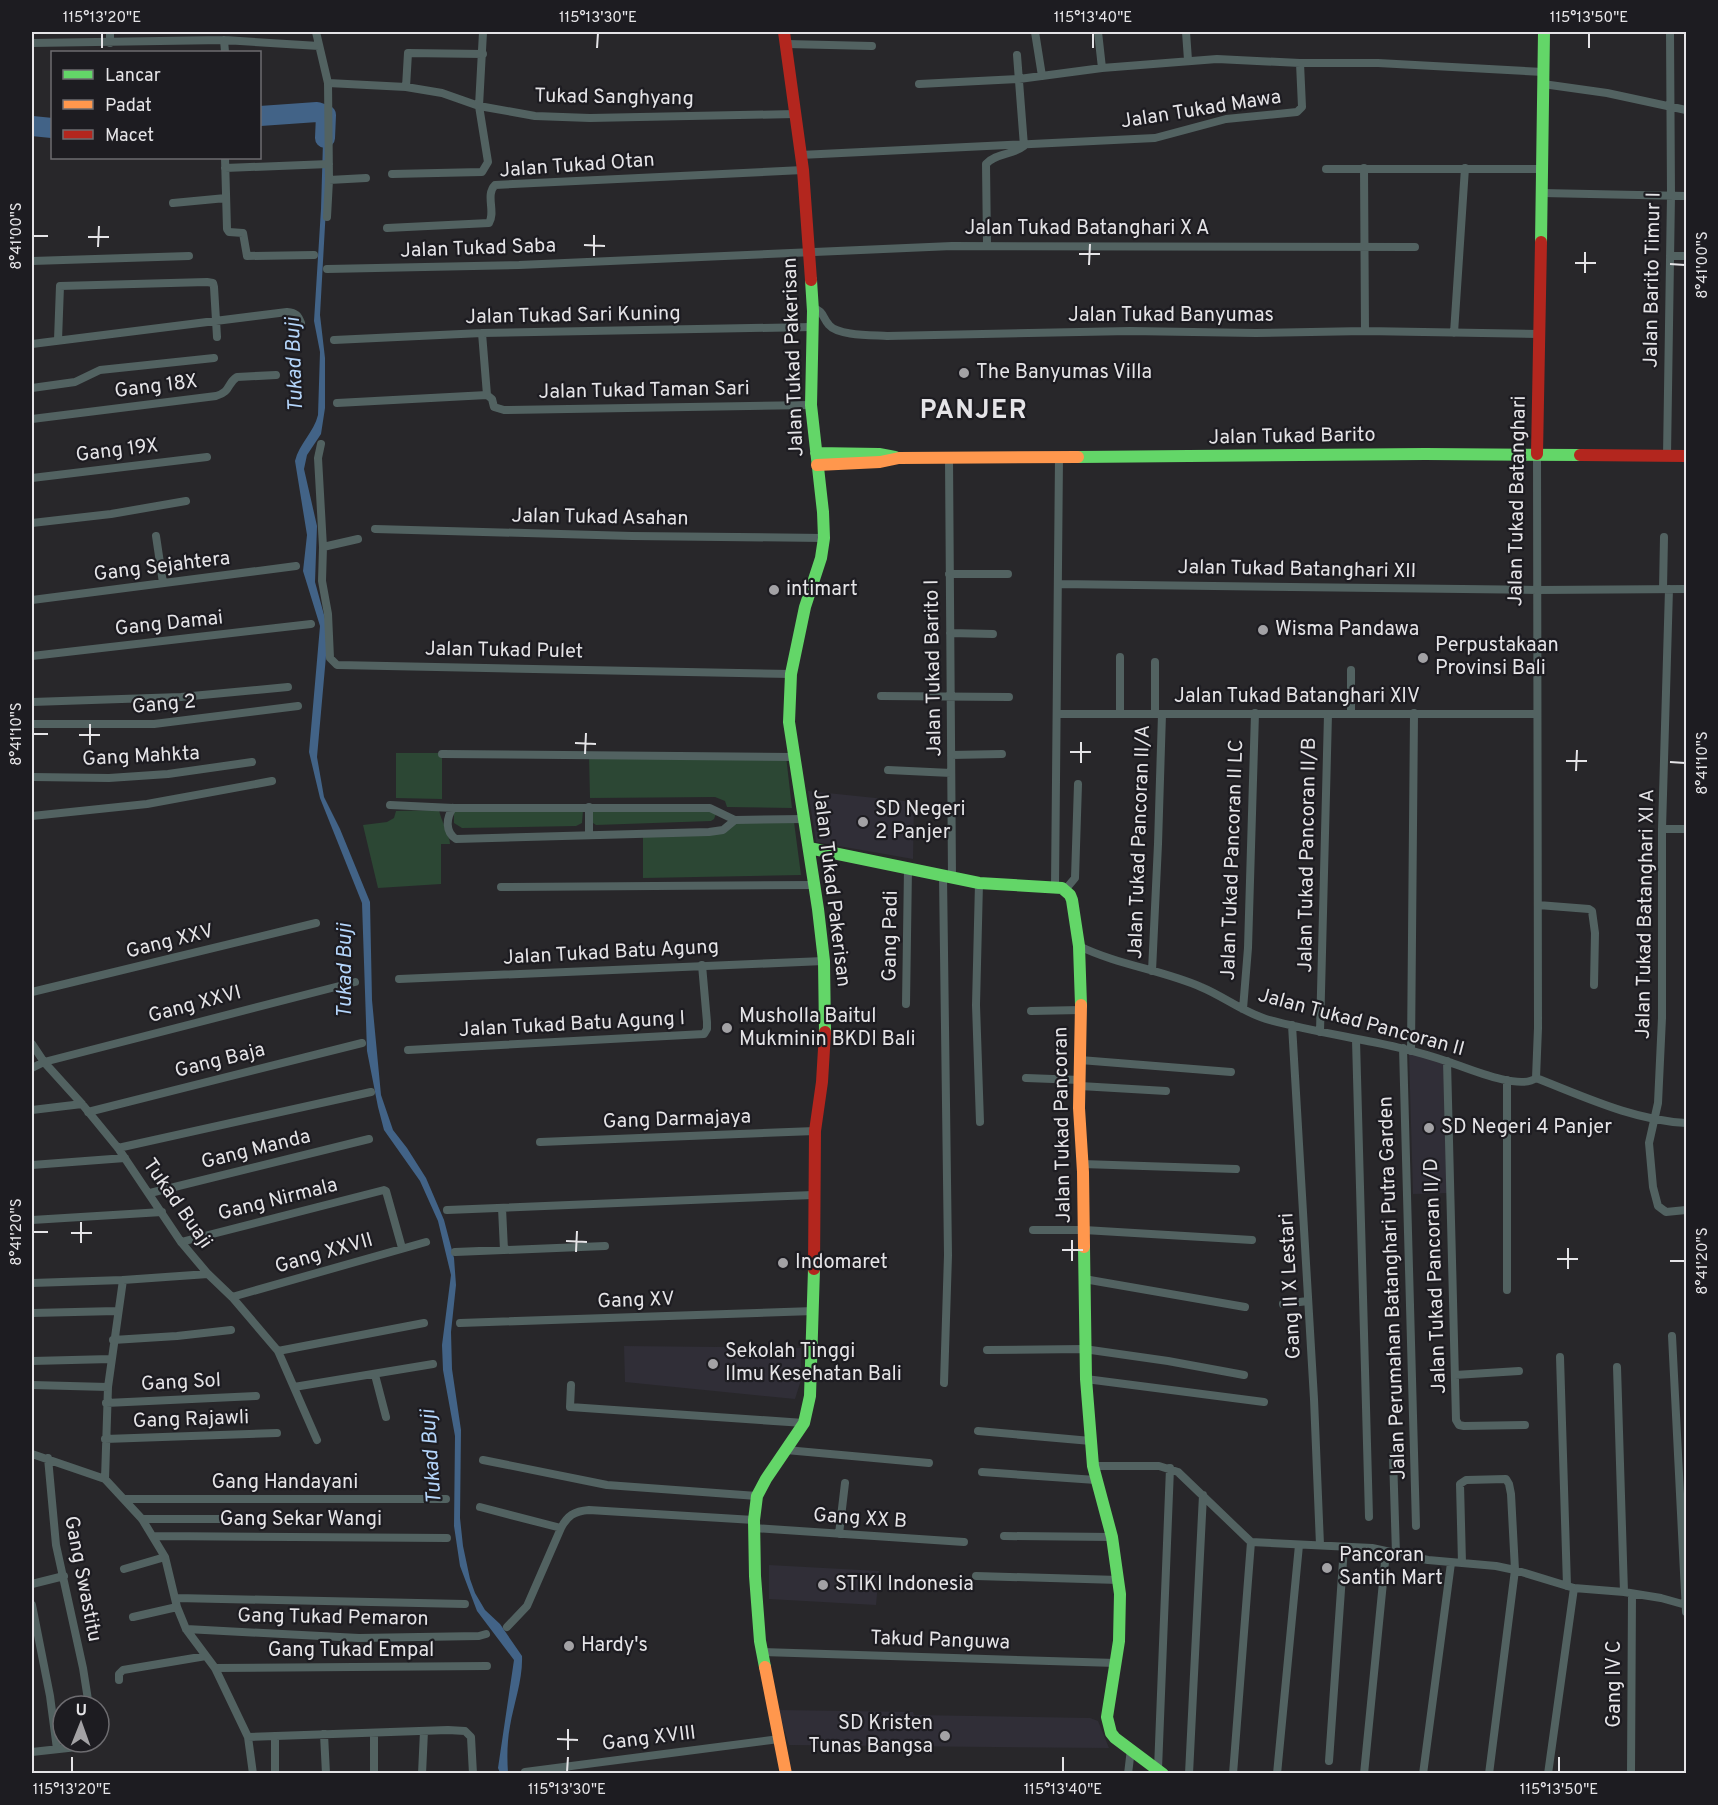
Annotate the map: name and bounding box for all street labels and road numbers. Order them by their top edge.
street label: Tukad Sanghyang [534,84,694,112]
street label: Jalan Tukad Mawa [1119,84,1283,136]
street label: Jalan Tukad Otan [498,148,656,184]
street label: Jalan Barito Timur I [1638,192,1668,368]
street label: Jalan Tukad Batanghari X A [964,216,1210,242]
street label: Jalan Tukad Saba [400,233,556,265]
street label: Jalan Tukad Pakerisan [778,257,810,457]
street label: Jalan Tukad Sari Kuning [465,301,681,331]
street label: Jalan Tukad Banyumas [1068,303,1274,329]
street label: Gang 18X [113,369,199,405]
street label: Jalan Tukad Taman Sari [538,376,750,406]
street label: Jalan Tukad Batanghari [1503,395,1533,607]
street label: Jalan Tukad Barito [1208,423,1376,451]
street label: Gang 19X [74,433,160,469]
street label: Jalan Tukad Asahan [511,503,689,533]
street label: Gang Sejahtera [92,546,232,588]
street label: Jalan Tukad Batanghari XII [1177,555,1417,585]
street label: Jalan Tukad Barito I [919,579,949,757]
street label: Gang Damai [114,605,224,643]
street label: Jalan Tukad Pulet [425,637,583,665]
street label: Jalan Tukad Batanghari XIV [1174,684,1420,710]
street label: Gang 2 [131,689,197,721]
street label: Jalan Tukad Pancoran II/A [1123,724,1157,960]
street label: Jalan Tukad Pancoran II/B [1293,737,1323,973]
street label: Jalan Tukad Pancoran II LC [1216,739,1250,981]
street label: Gang Mahkta [82,741,200,773]
street label: Jalan Tukad Pakerisan [806,788,856,988]
street label: Jalan Tukad Batanghari XI A [1631,789,1661,1039]
street label: Gang Padi [877,890,905,982]
street label: Gang XXV [123,919,217,965]
street label: Jalan Tukad Batu Agung [502,934,720,972]
street label: Gang XXVI [146,980,244,1030]
street label: Jalan Tukad Pancoran II [1255,983,1467,1063]
street label: Jalan Tukad Batu Agung I [458,1006,686,1044]
street label: Jalan Tukad Pancoran [1048,1026,1078,1224]
street label: Gang Baja [172,1037,268,1085]
street label: Jalan Perumahan Batanghari Putra Garden [1373,1096,1413,1480]
street label: Gang Darmajaya [602,1104,752,1136]
street label: Gang Manda [199,1124,313,1176]
street label: Tukad Buaji [136,1154,218,1254]
street label: Jalan Tukad Pancoran II/D [1419,1158,1453,1394]
street label: Gang Nirmala [216,1173,340,1227]
street label: Gang II X Lestari [1274,1212,1308,1360]
street label: Gang XXVII [272,1228,376,1280]
street label: Gang XV [597,1287,675,1315]
street label: Gang Sol [140,1368,222,1398]
street label: Gang Rajawli [132,1405,250,1435]
street label: Gang Handayani [212,1470,358,1496]
street label: Gang XX B [812,1503,908,1535]
street label: Gang Sekar Wangi [220,1507,382,1533]
street label: Gang Swastitu [57,1514,107,1644]
street label: Gang Tukad Pemaron [237,1603,429,1633]
street label: Takud Panguwa [870,1626,1010,1656]
street label: Gang Tukad Empal [268,1638,434,1664]
street label: Gang IV C [1602,1640,1628,1728]
street label: Gang XVIII [601,1720,697,1758]

